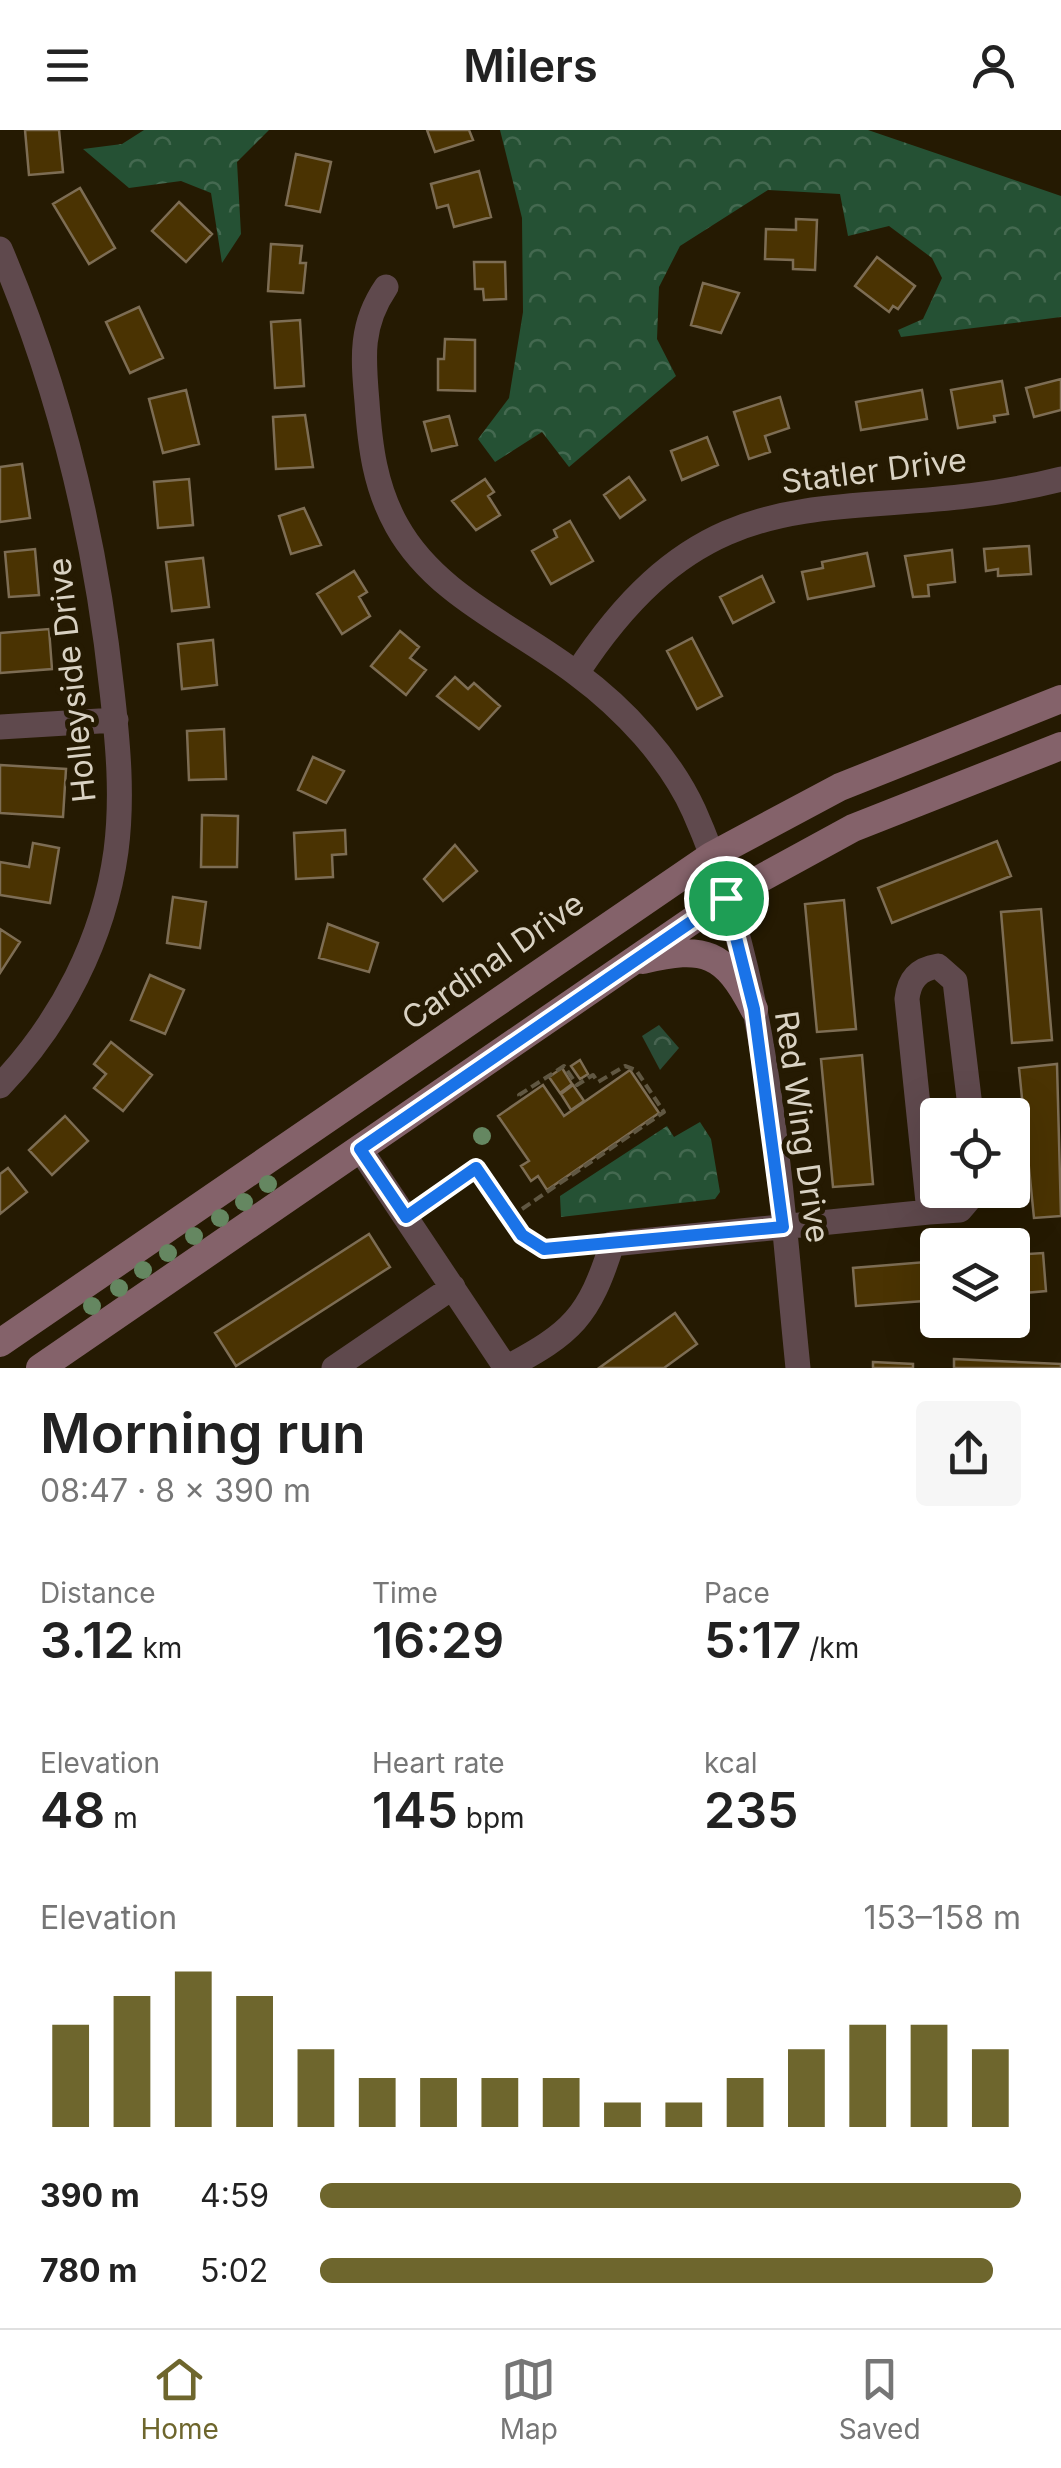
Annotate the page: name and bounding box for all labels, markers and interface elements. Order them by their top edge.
icon: menu [40,38,95,93]
text: Milers [463,38,598,93]
icon: person [966,38,1021,93]
street label: Statler Drive [779,440,969,501]
street label: Holleyside Drive [39,556,104,804]
pin [684,856,769,941]
icon: arrive [699,871,754,926]
street label: Cardinal Drive [394,883,591,1038]
street label: Red Wing Drive [767,1009,838,1245]
map controls [920,1098,1030,1338]
button: locate [920,1098,1030,1208]
button: layers [920,1228,1030,1338]
text: Morning run [40,1400,366,1466]
button: share [916,1401,1021,1506]
text: 08:47 · 8 × 390 m [40,1471,311,1510]
text: Distance [40,1576,156,1610]
text: Time [372,1576,438,1610]
text: Pace [704,1576,770,1610]
text: 3.12 [40,1610,135,1670]
text: 16:29 [372,1610,504,1670]
text: 5:17 [704,1610,801,1670]
text: km [135,1631,182,1665]
text: /km [801,1631,859,1665]
text: Elevation [40,1746,160,1780]
text: Heart rate [372,1746,505,1780]
text: kcal [704,1746,758,1780]
text: 48 [40,1780,105,1840]
text: 145 [372,1780,458,1840]
text: 235 [704,1780,798,1840]
text: m [105,1801,138,1835]
text: bpm [458,1801,525,1835]
text: Elevation [40,1898,177,1937]
text: 153–158 m [863,1898,1021,1937]
text: 390 m [40,2176,140,2215]
text: 4:59 [200,2176,269,2215]
text: 780 m [40,2251,137,2290]
text: 5:02 [200,2251,268,2290]
tab: Home [140,2352,219,2446]
tab: Map [500,2352,558,2446]
tab: Saved [839,2352,921,2446]

